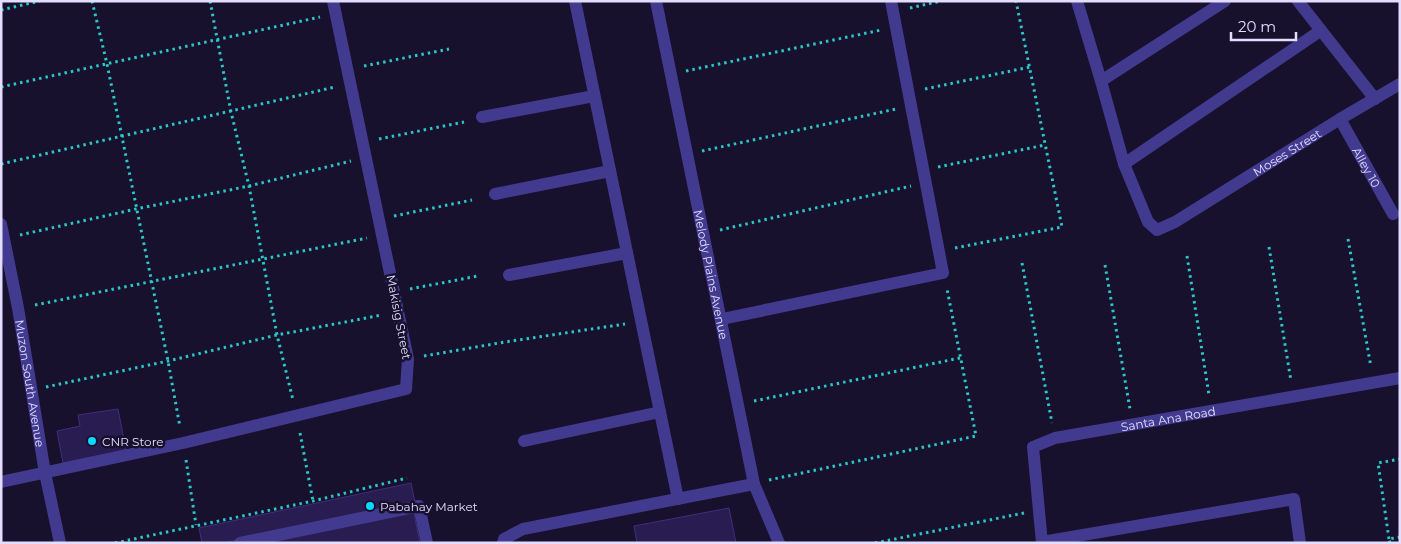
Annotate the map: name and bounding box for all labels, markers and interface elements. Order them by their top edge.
scale bar [1231,10,1296,42]
text: 20 m [1238,17,1276,36]
street label: Moses Street [1250,125,1324,179]
street label: Alley 10 [1349,144,1384,190]
street label: Melody Plains Avenue [691,208,732,341]
street label: Makisig Street [383,274,415,361]
street label: Muzon South Avenue [13,318,48,448]
street label: Santa Ana Road [1120,403,1217,434]
place label: CNR Store [102,434,164,449]
marker: CNR Store [86,435,98,447]
place label: Pabahay Market [380,499,478,514]
marker: Pabahay Market [364,500,376,512]

